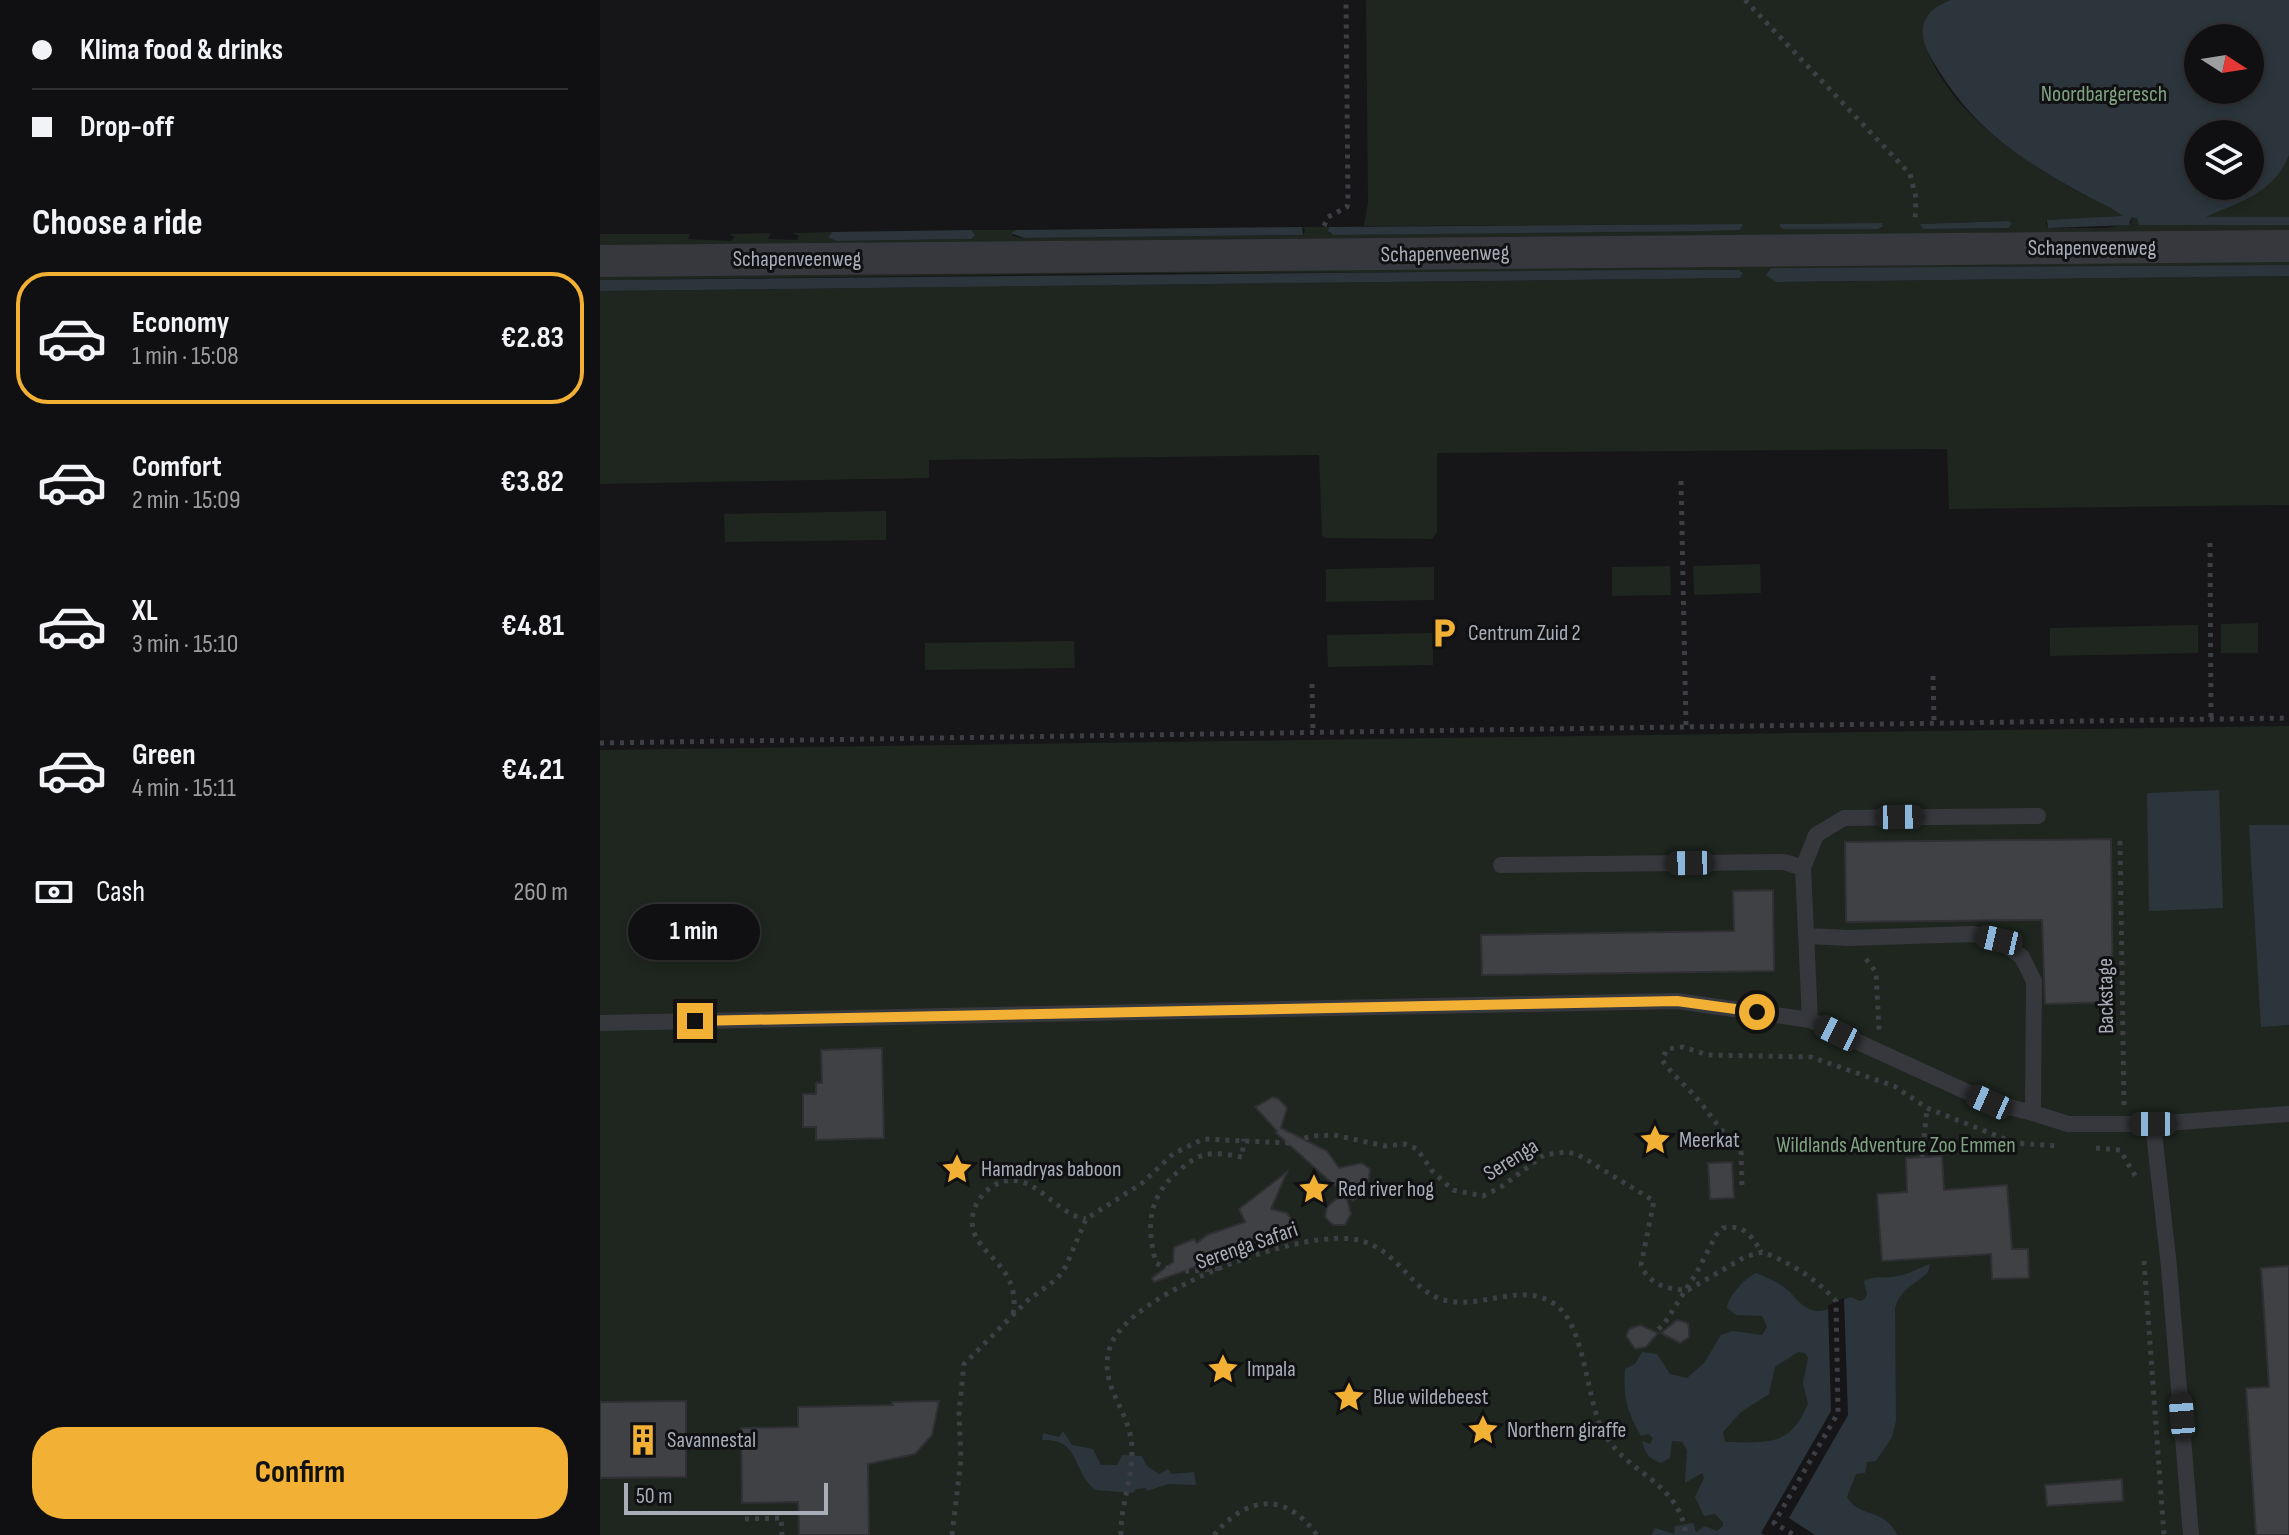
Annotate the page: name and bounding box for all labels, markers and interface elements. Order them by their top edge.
north arrow [2184,24,2264,104]
map controls [2184,24,2264,200]
text: Klima food & drinks [80,32,283,68]
park label: Noordbargeresch [2041,81,2167,108]
text: Drop-off [80,109,174,145]
button: layers [2184,120,2264,200]
text: Choose a ride [32,202,203,245]
street label: Schapenveenweg [2028,235,2157,262]
street label: Schapenveenweg [1380,239,1510,269]
street label: Schapenveenweg [733,246,862,273]
icon: car [36,302,108,374]
text: Economy [132,305,229,341]
text: €2.83 [501,320,564,356]
text: 1 min · 15:08 [132,341,239,372]
icon: car [36,446,108,518]
text: Comfort [132,449,222,485]
text: €3.82 [500,464,564,500]
text: 2 min · 15:09 [132,485,240,516]
icon: car [36,590,108,662]
text: XL [132,593,158,629]
text: €4.81 [501,608,564,644]
parking icon: Centrum Zuid 2 [1427,616,1461,650]
place label: Centrum Zuid 2 [1468,620,1581,647]
text: 3 min · 15:10 [132,629,238,660]
icon: car [36,734,108,806]
text: Green [132,737,196,773]
text: €4.21 [501,752,564,788]
text: 4 min · 15:11 [132,773,236,804]
car [1876,805,1924,829]
car [1666,851,1714,875]
icon: cash [32,870,76,914]
text: Cash [96,874,145,910]
text: 260 m [513,877,568,908]
callout: 1 min [629,905,761,961]
text: 1 min [670,916,718,947]
car [1973,923,2025,957]
street label: Backstage [2092,958,2120,1034]
route start [1739,994,1775,1030]
route end [677,1003,713,1039]
car [1810,1012,1864,1054]
car [1962,1081,2016,1123]
car [2129,1112,2177,1136]
place icon: Meerkat [1638,1123,1672,1157]
place label: Meerkat [1679,1127,1740,1154]
park label: Wildlands Adventure Zoo Emmen [1776,1132,2016,1159]
street label: Serenga [1479,1133,1543,1187]
place icon: Hamadryas baboon [940,1152,974,1186]
place label: Hamadryas baboon [981,1156,1121,1183]
place icon: Red river hog [1297,1172,1331,1206]
place label: Red river hog [1338,1176,1434,1203]
street label: Serenga Safari [1193,1216,1301,1276]
place icon: Impala [1206,1352,1240,1386]
place label: Impala [1247,1356,1296,1383]
place icon: Blue wildebeest [1332,1380,1366,1414]
place label: Blue wildebeest [1373,1384,1489,1411]
car [2168,1391,2196,1441]
place icon: Northern giraffe [1466,1413,1500,1447]
place label: Northern giraffe [1507,1417,1626,1444]
building icon: Savannestal [626,1423,660,1457]
button: Confirm [32,1427,568,1519]
place label: Savannestal [667,1427,756,1454]
scale bar [624,1479,828,1515]
text: 50 m [636,1483,672,1510]

